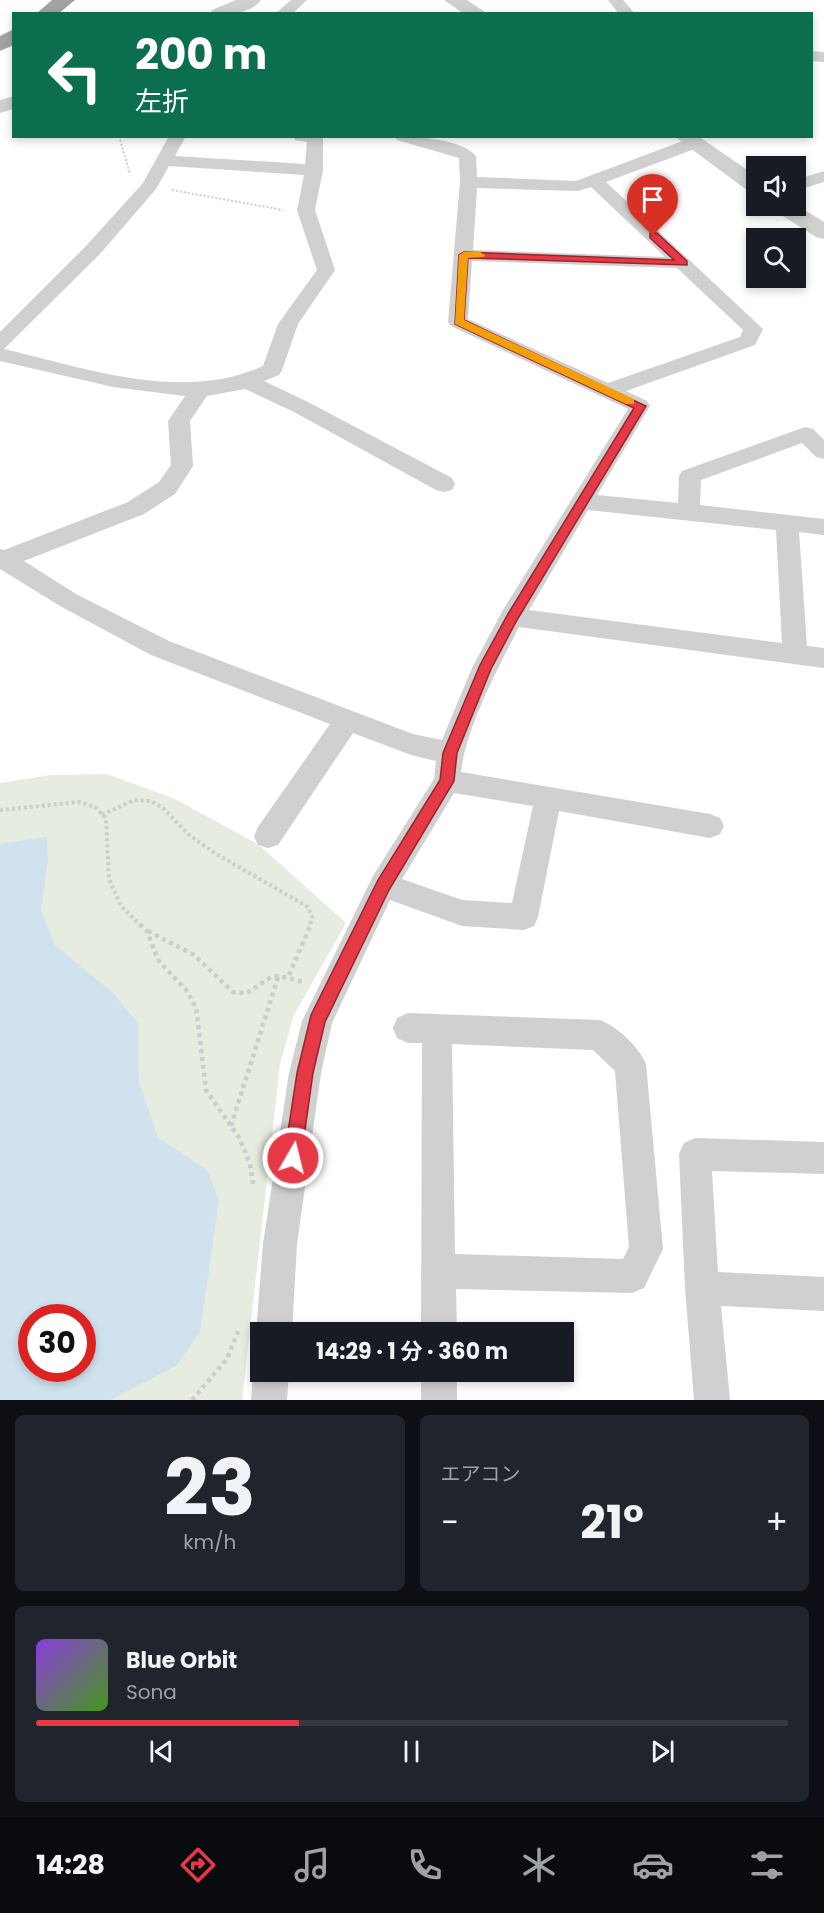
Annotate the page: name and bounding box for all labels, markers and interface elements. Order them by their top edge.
text: 200 m [135,25,267,84]
icon: left [36,36,114,114]
text: 左折 [135,83,189,120]
map controls [746,156,806,288]
button: sound [746,156,806,216]
pin [627,174,678,236]
icon: arrive [636,183,669,216]
button: search [746,228,806,288]
position arrow [261,1126,325,1190]
speed limit sign: 30 [18,1304,96,1382]
text: 14:29 · 1 分 · 360 m [316,1336,508,1367]
text: 23 [164,1433,256,1542]
text: エアコン [441,1460,521,1488]
text: 21° [580,1491,644,1554]
text: − [441,1499,459,1546]
text: + [765,1499,788,1546]
text: km/h [183,1528,236,1556]
text: Blue Orbit [126,1645,237,1676]
text: Sona [126,1678,177,1706]
icon: previous [145,1735,178,1768]
icon: pause [395,1735,428,1768]
icon: next [646,1735,679,1768]
icon: directions [177,1844,219,1886]
icon: music [291,1844,333,1886]
icon: phone [404,1844,446,1886]
icon: climate [518,1844,560,1886]
icon: car [632,1844,674,1886]
icon: filters [746,1844,788,1886]
text: 14:28 [36,1846,105,1883]

